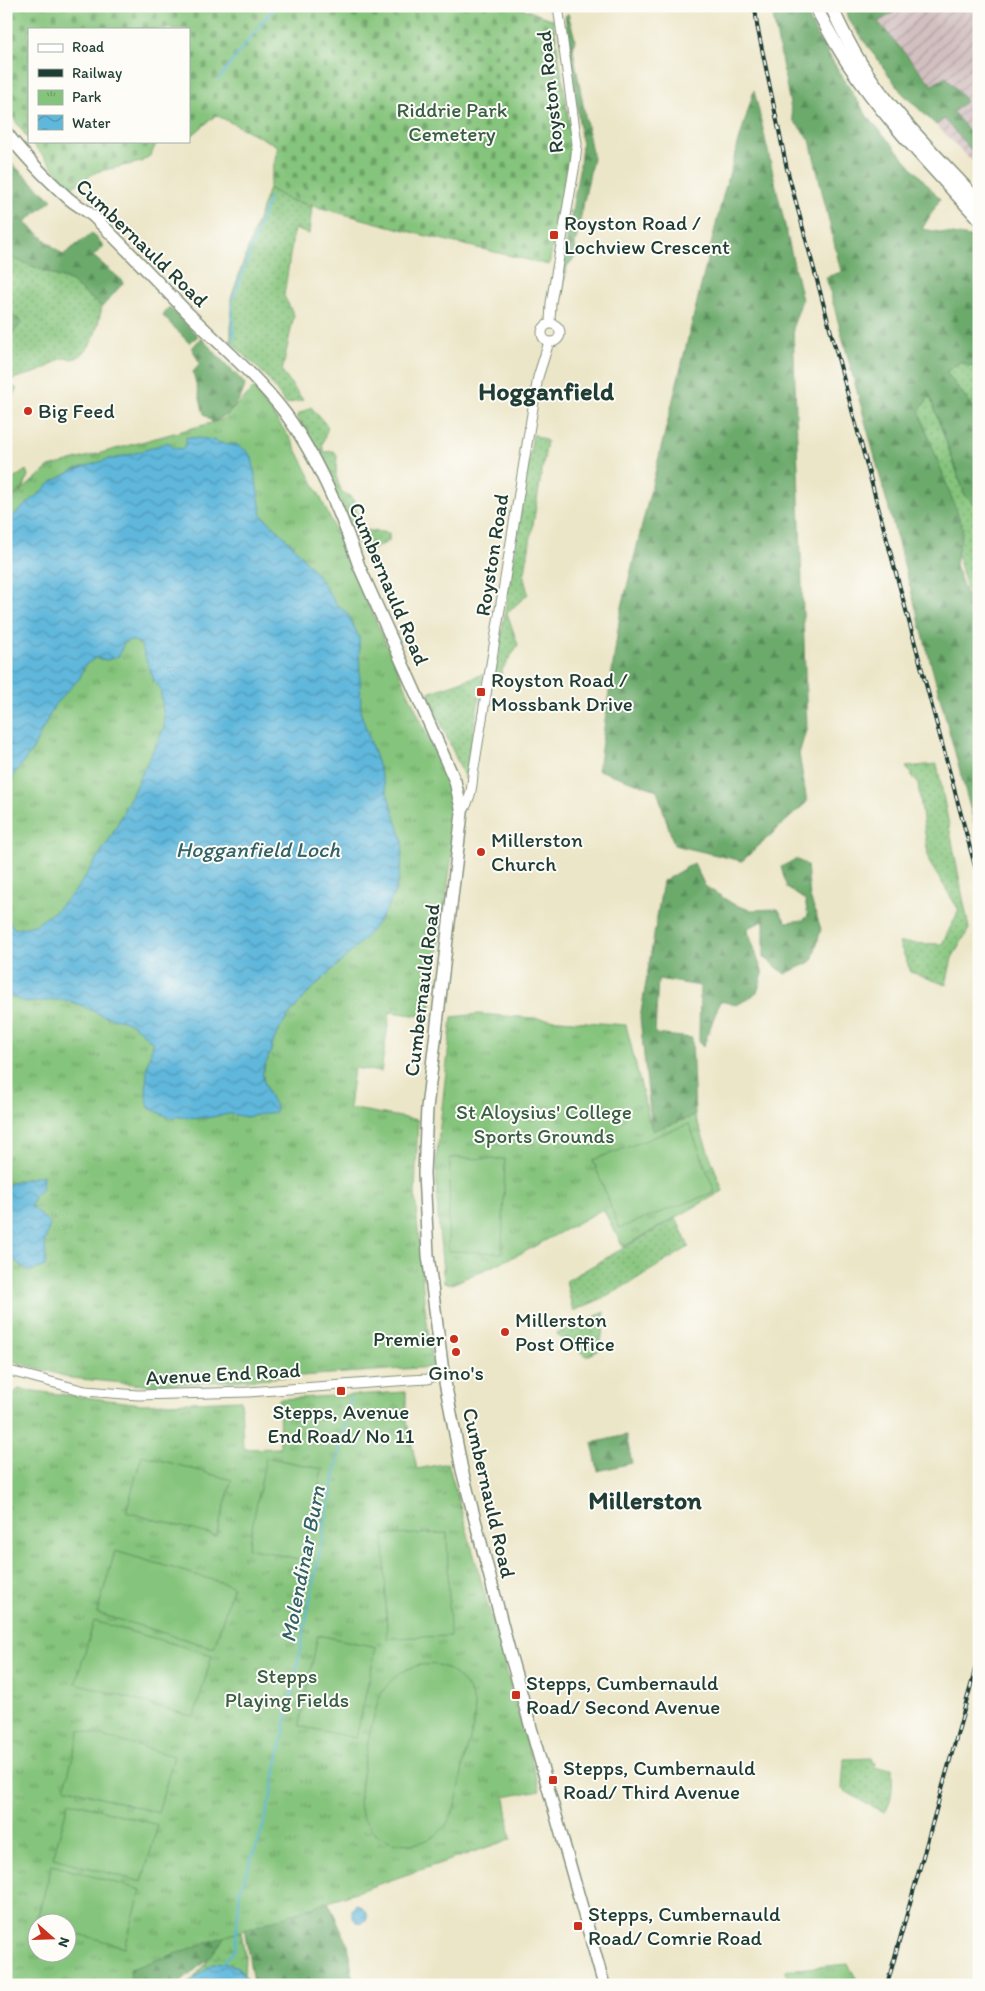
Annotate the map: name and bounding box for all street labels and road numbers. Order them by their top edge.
street label: Royston Road [531,29,568,155]
street label: Cumbernauld Road [71,173,214,312]
street label: Royston Road [470,492,513,618]
street label: Cumbernauld Road [344,499,435,669]
street label: Cumbernauld Road [398,902,445,1078]
street label: Avenue End Road [145,1357,301,1390]
street label: Cumbernauld Road [458,1405,521,1581]

